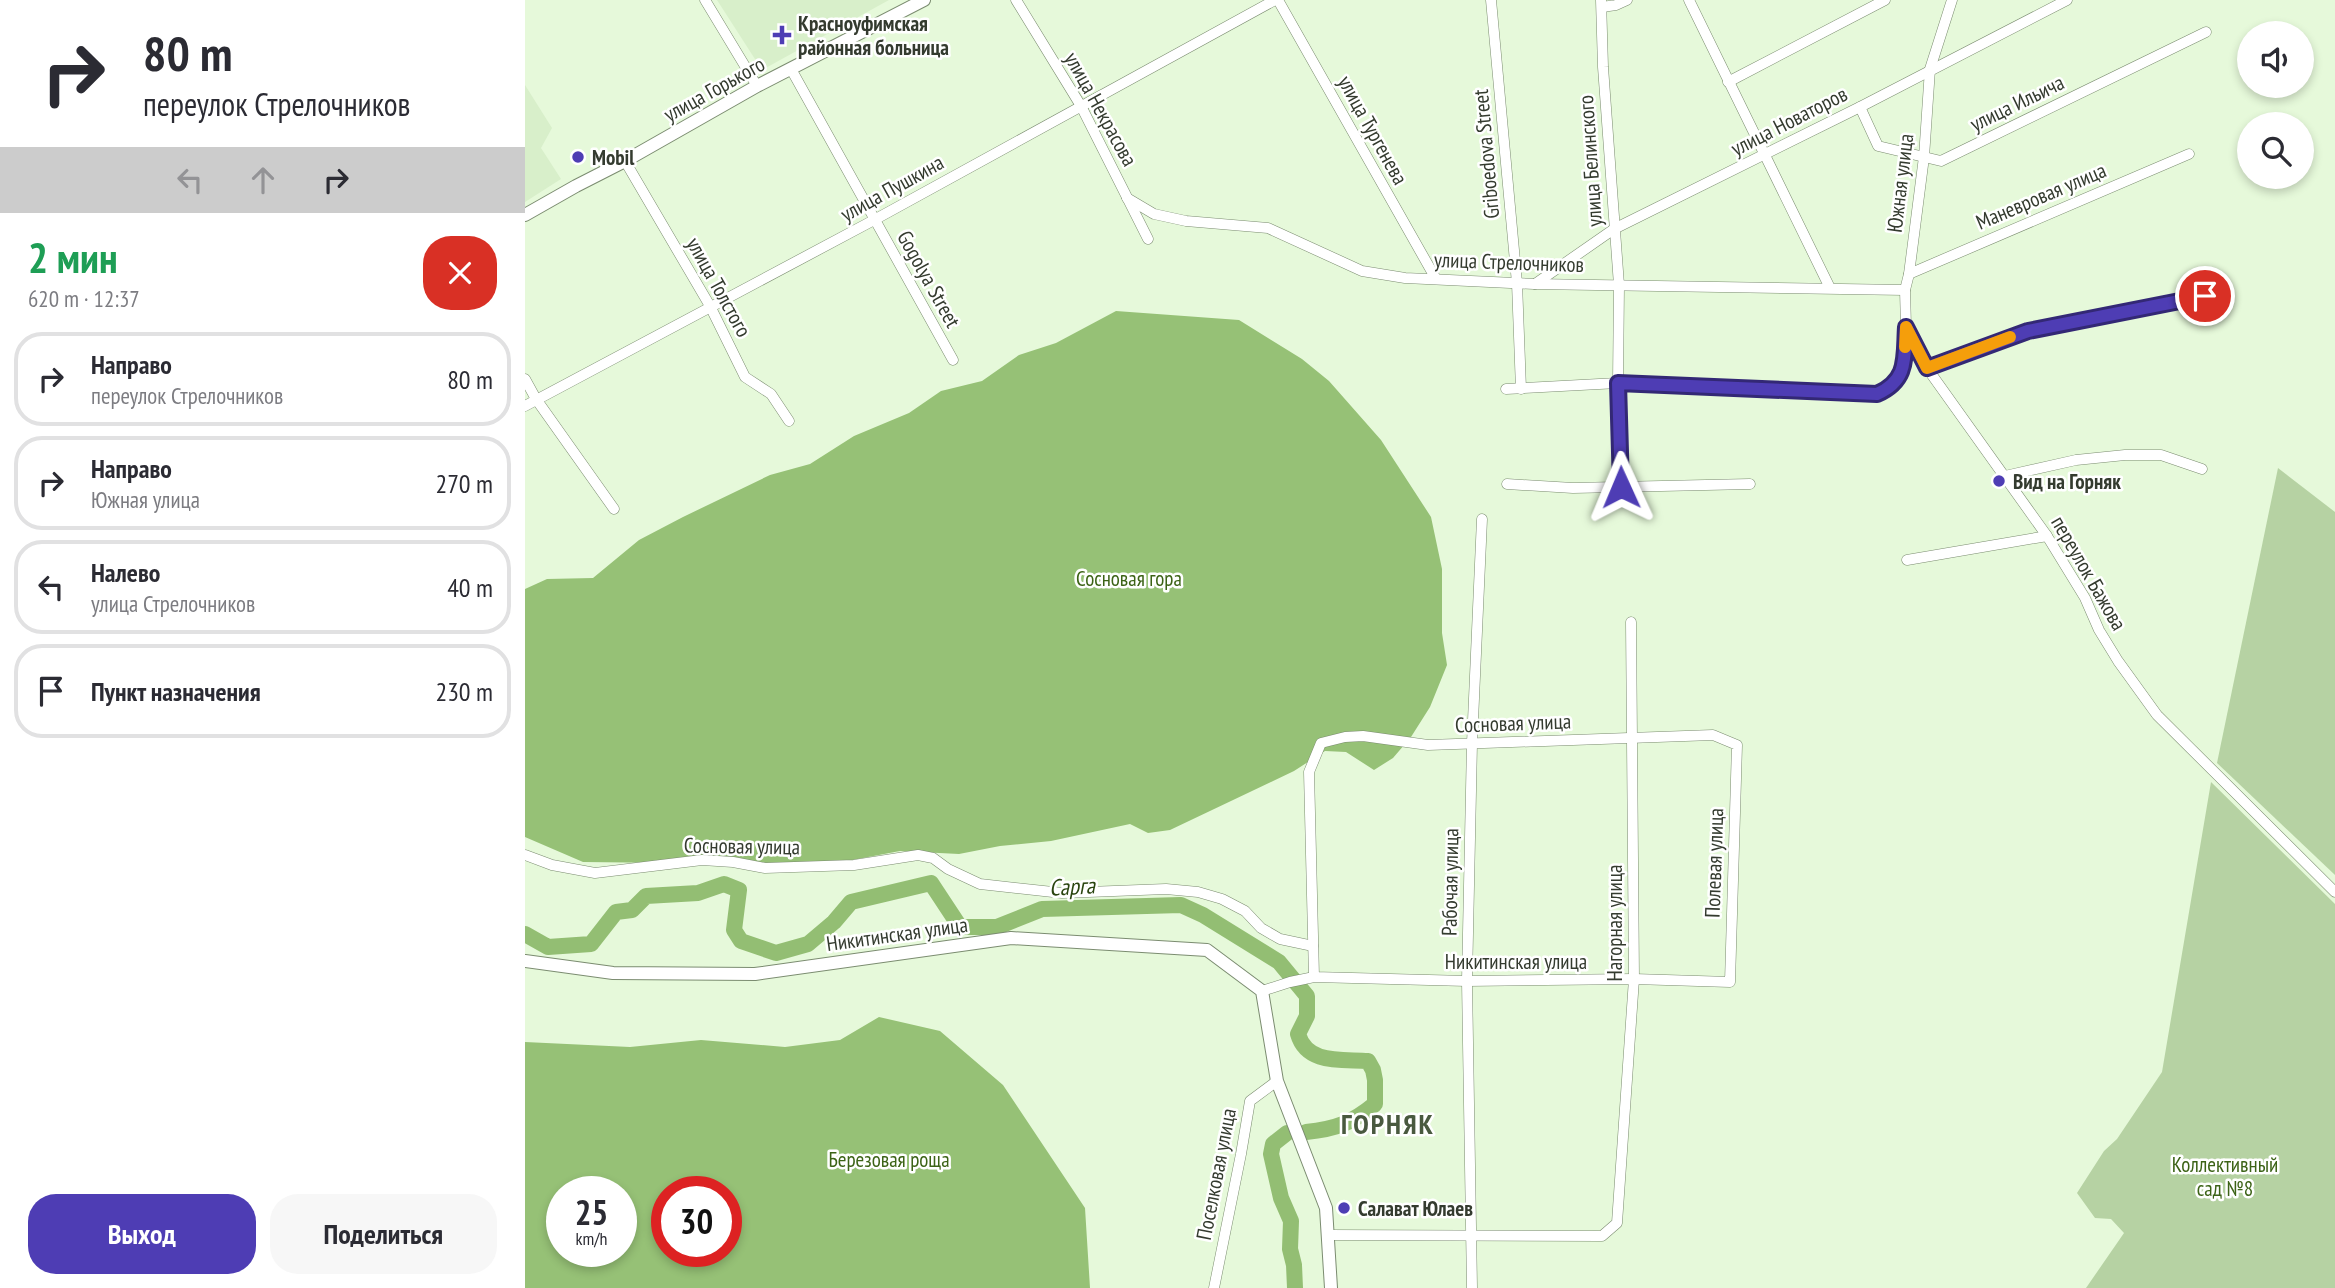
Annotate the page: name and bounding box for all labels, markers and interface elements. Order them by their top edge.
place label: Красноуфимская районная больница [798,10,949,61]
text: 80 m [143,21,232,85]
map controls [2237,21,2314,189]
button: sound [2237,21,2314,98]
marker: Красноуфимская районная больница [772,25,792,45]
icon: right [28,28,119,119]
street label: улица Некрасова [1059,47,1143,171]
street label: улица Горького [659,50,769,128]
street label: улица Ильича [1966,69,2068,137]
street label: улица Тургенева [1332,71,1414,189]
street label: улица Новаторов [1726,80,1852,162]
text: переулок Стрелочников [143,83,411,125]
street label: Griboedova Street [1467,88,1505,220]
street label: улица Белинского [1572,94,1608,228]
button: search [2237,112,2314,189]
street label: Южная улица [1881,132,1919,234]
place label: Mobil [592,144,635,171]
marker: Mobil [570,149,586,165]
street label: улица Пушкина [836,149,948,227]
street label: Маневровая улица [1972,156,2110,236]
icon: left [171,161,209,199]
icon: ahead [244,161,282,199]
icon: right [317,161,355,199]
street label: Gogolya Street [891,226,967,332]
text: 2 мин [28,230,118,285]
street label: улица Толстого [681,232,757,342]
button: close [423,236,497,310]
street label: улица Стрелочников [1434,246,1584,278]
pin [2175,266,2235,326]
icon: arrive [2186,277,2224,315]
text: 620 m · 12:37 [28,284,140,313]
text: Направо [91,348,172,381]
icon: right [32,360,70,398]
text: 80 m [447,363,493,396]
text: переулок Стрелочников [91,381,283,410]
position arrow [1584,450,1658,524]
text: Направо [91,452,172,485]
icon: right [32,464,70,502]
text: 270 m [435,467,493,500]
place label: Вид на Горняк [2013,468,2121,495]
marker: Вид на Горняк [1991,473,2007,489]
text: Южная улица [91,485,200,514]
street label: переулок Бажова [2045,511,2133,635]
text: Налево [91,556,160,589]
park label: Сосновая гора [1076,565,1182,592]
icon: left [32,568,70,606]
text: 40 m [447,571,493,604]
text: улица Стрелочников [91,589,255,618]
icon: arrive [32,672,70,710]
text: Пункт назначения [91,675,261,708]
text: 230 m [435,675,493,708]
street label: Сосновая улица [1454,707,1572,739]
street label: Полевая улица [1699,808,1729,918]
street label: Рабочая улица [1436,828,1464,936]
street label: Сосновая улица [684,831,800,861]
street label: Нагорная улица [1601,865,1628,981]
water label: Сарга [1048,870,1097,902]
street label: Никитинская улица [825,911,969,957]
street label: Никитинская улица [1445,948,1587,975]
district label: ГОРНЯК [1341,1105,1435,1142]
street label: Поселковая улица [1190,1106,1242,1242]
park label: Березовая роща [828,1146,950,1173]
park label: Коллективный сад №8 [2172,1151,2278,1202]
speed limit sign: 30 [651,1176,742,1267]
text: 25 [575,1189,608,1235]
button: Выход [28,1194,256,1274]
button: Поделиться [270,1194,497,1274]
place label: Салават Юлаев [1358,1195,1473,1222]
marker: Салават Юлаев [1336,1200,1352,1216]
text: km/h [576,1227,607,1250]

